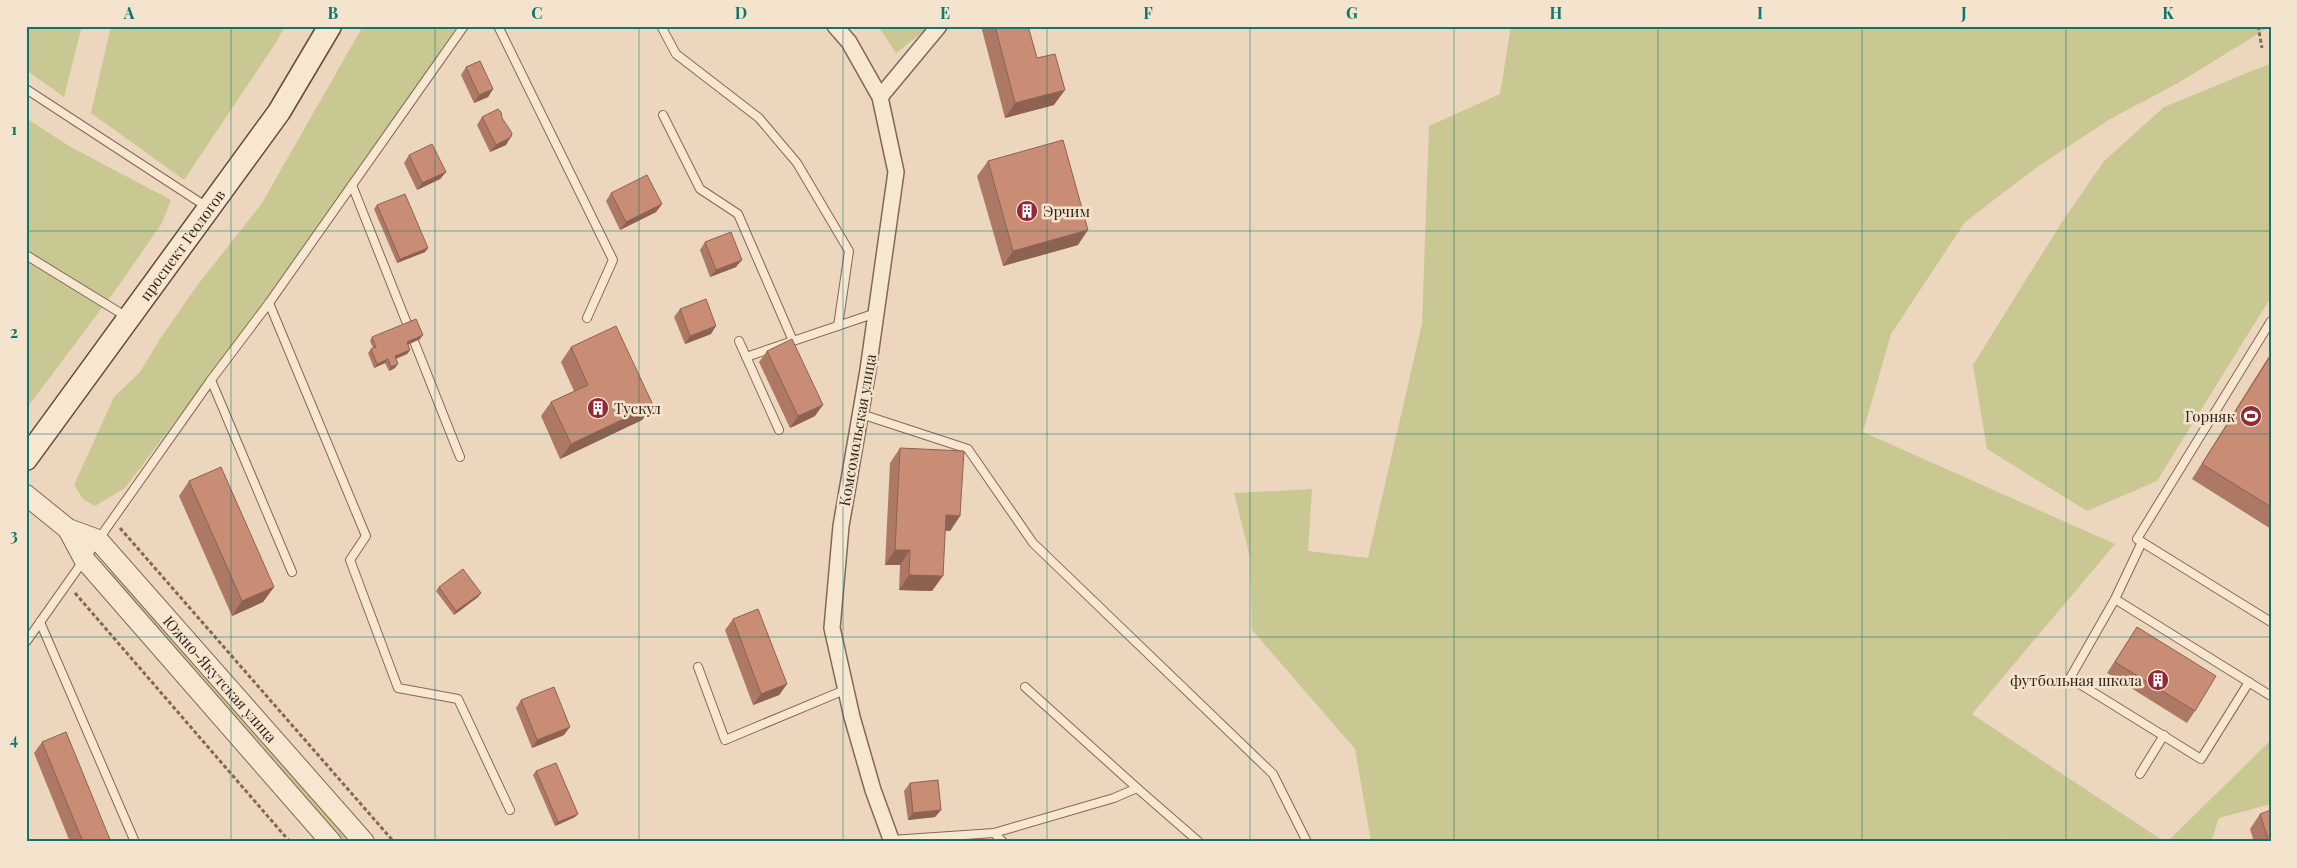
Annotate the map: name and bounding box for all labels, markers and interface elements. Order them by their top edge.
text: A [123,2,135,23]
text: B [328,2,339,23]
text: C [531,2,543,23]
text: D [735,2,747,23]
text: E [940,2,950,23]
text: F [1143,2,1153,23]
text: G [1346,2,1358,23]
text: H [1550,2,1563,23]
text: I [1757,2,1763,23]
text: J [1960,2,1967,23]
text: K [2162,2,2174,23]
text: 1 [11,118,17,139]
street label: проспект Геологов [135,185,229,304]
building icon: Эрчим [1015,199,1039,223]
place label: Эрчим [1043,201,1090,221]
text: 2 [10,321,18,342]
street label: Комсомольская улица [834,352,880,508]
building icon: Тускул [586,396,610,420]
place label: Тускул [614,398,662,418]
sports icon: Горняк [2239,404,2263,428]
place label: Горняк [2185,406,2235,426]
text: 3 [10,524,18,545]
street label: Южно-Якутская улица [159,611,282,747]
building icon: футбольная школа [2146,668,2170,692]
place label: футбольная школа [2010,670,2143,690]
text: 4 [10,728,18,749]

